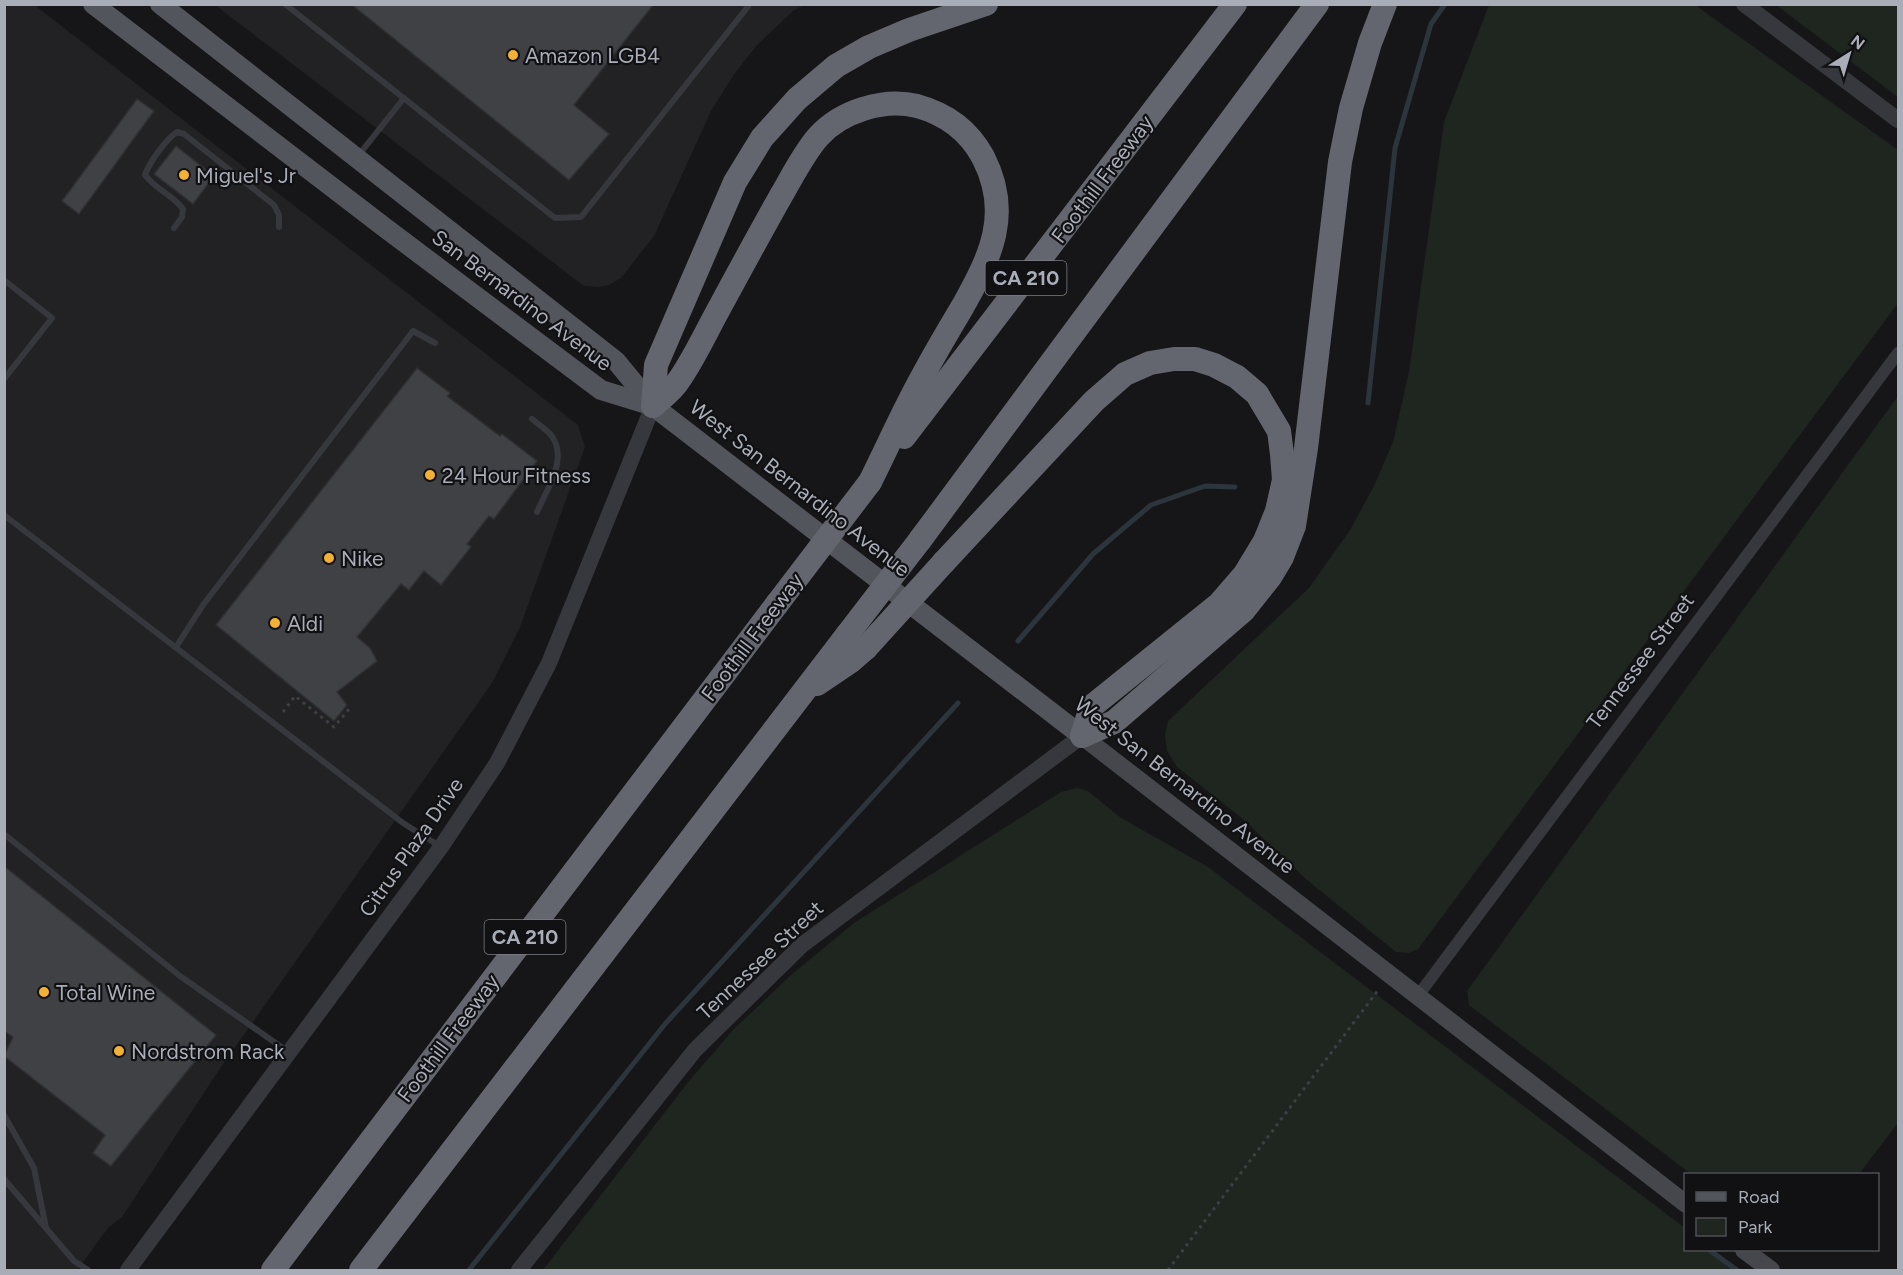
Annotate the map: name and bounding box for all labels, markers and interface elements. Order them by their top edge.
north arrow [1819,24,1879,84]
text: N [1847,31,1868,54]
place label: Amazon LGB4 [525,43,660,68]
marker: Amazon LGB4 [506,48,520,62]
street label: Foothill Freeway [1046,110,1158,248]
place label: Miguel's Jr [196,163,296,188]
marker: Miguel's Jr [177,168,191,182]
street label: San Bernardino Avenue [427,224,617,376]
road number: CA 210 [986,261,1066,295]
street label: West San Bernardino Avenue [685,394,915,582]
place label: 24 Hour Fitness [442,463,591,488]
marker: 24 Hour Fitness [423,468,437,482]
place label: Nike [341,546,384,571]
marker: Nike [322,551,336,565]
street label: Foothill Freeway [696,568,808,706]
street label: Tennessee Street [1581,588,1699,734]
place label: Aldi [287,611,323,636]
marker: Aldi [268,616,282,630]
street label: West San Bernardino Avenue [1070,691,1300,879]
street label: Citrus Plaza Drive [354,773,468,921]
street label: Tennessee Street [692,895,828,1025]
road number: CA 210 [484,920,566,954]
street label: Foothill Freeway [392,969,504,1107]
place label: Total Wine [56,980,155,1005]
marker: Total Wine [37,985,51,999]
place label: Nordstrom Rack [131,1039,285,1064]
marker: Nordstrom Rack [112,1044,126,1058]
legend [1684,1173,1879,1251]
text: Road [1738,1186,1779,1208]
text: Park [1738,1216,1773,1238]

